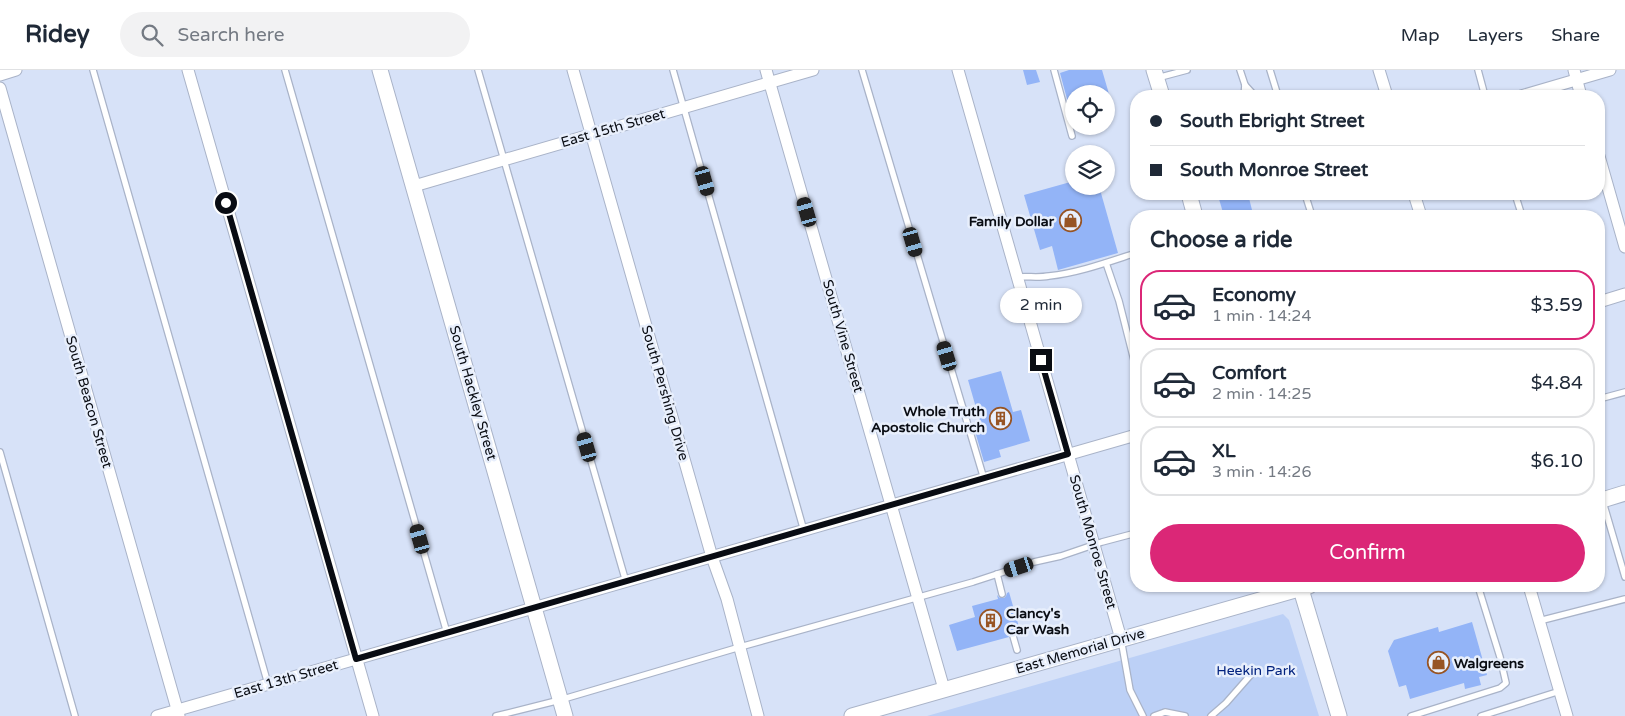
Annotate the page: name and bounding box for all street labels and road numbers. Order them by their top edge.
street label: East 15th Street [559,105,668,151]
street label: South Vine Street [819,278,867,395]
street label: South Pershing Drive [638,323,692,463]
street label: South Hackley Street [446,324,501,463]
street label: South Beacon Street [62,334,116,471]
street label: South Monroe Street [1066,473,1120,612]
street label: East Memorial Drive [1014,624,1146,678]
street label: East 13th Street [232,656,341,702]

